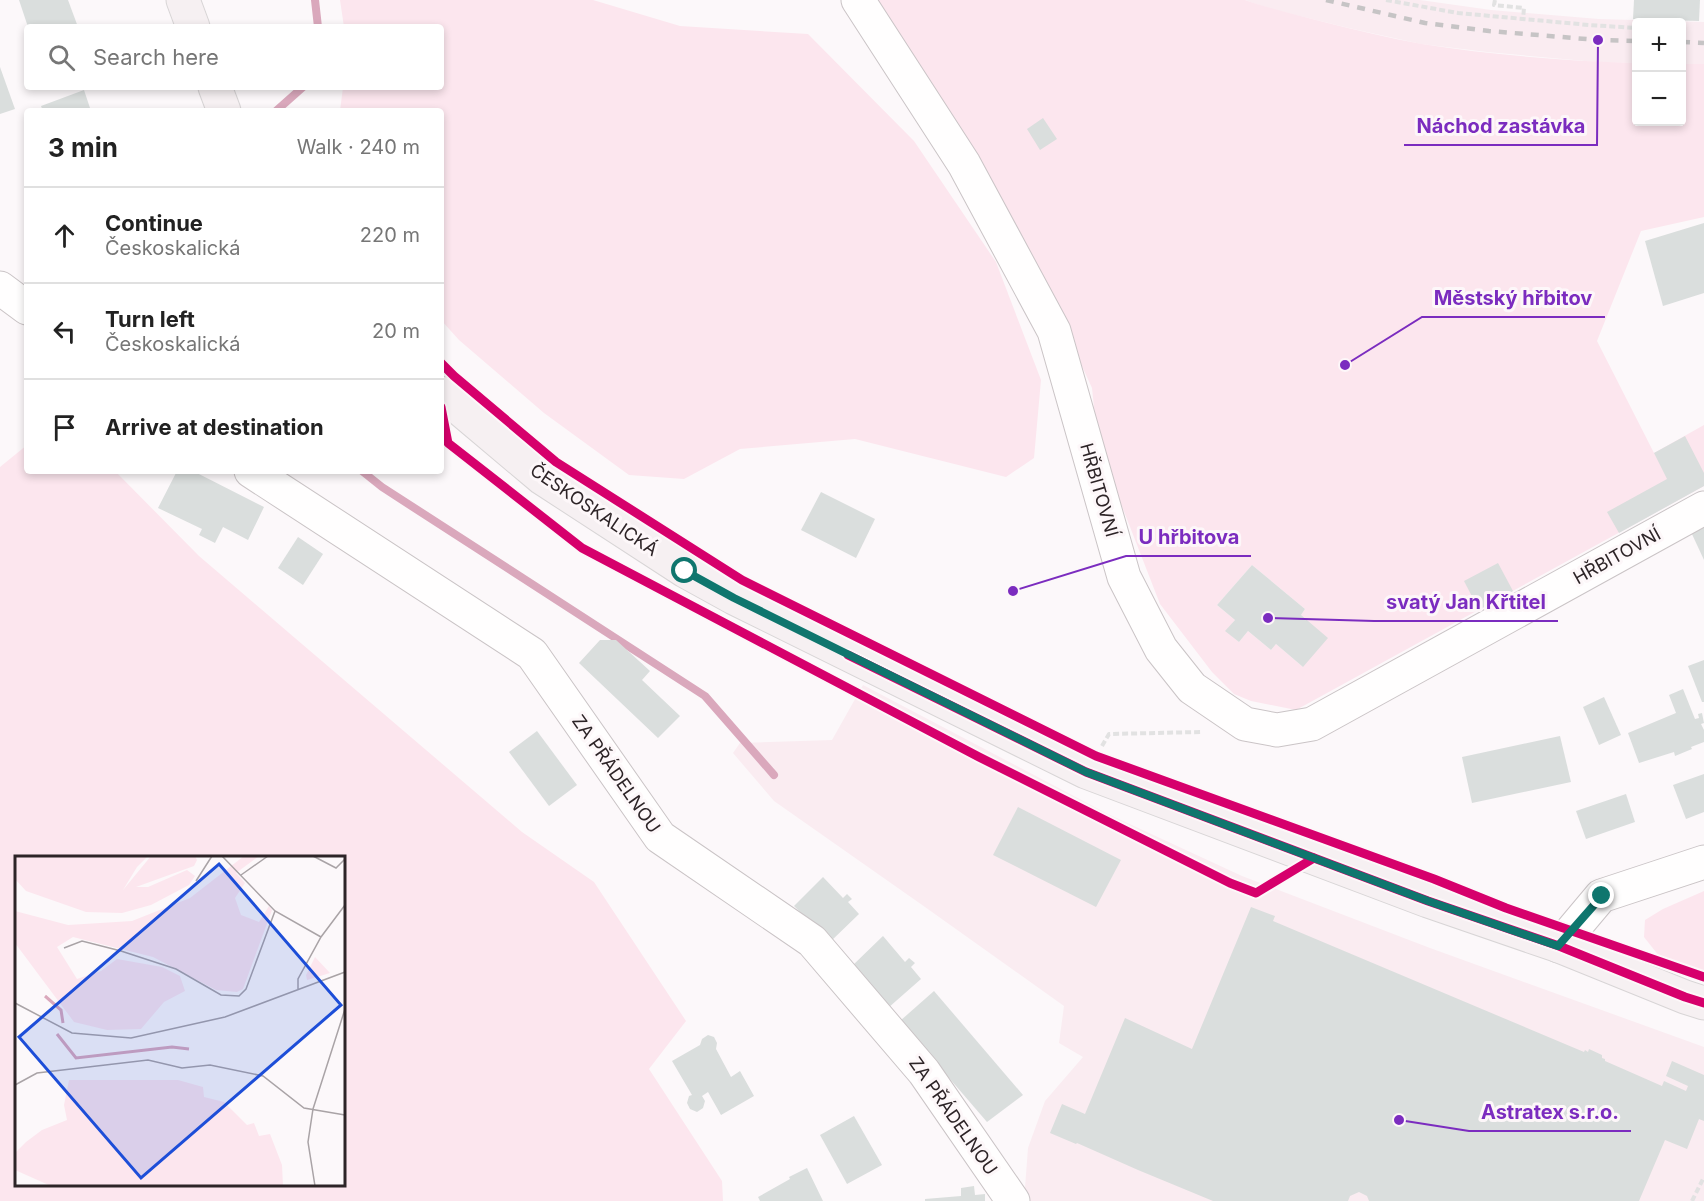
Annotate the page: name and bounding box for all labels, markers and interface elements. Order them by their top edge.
map controls [1632,18,1686,126]
button: + [1632,18,1686,72]
search box [24,24,444,90]
icon: search [45,41,78,74]
text: Search here [93,44,219,70]
button: − [1632,72,1686,126]
callout: Náchod zastávka [1404,107,1597,145]
text: Náchod zastávka [1417,114,1585,138]
text: 3 min [48,132,118,163]
text: Walk · 240 m [297,135,420,159]
text: Continue [105,210,203,236]
icon: ahead [48,219,81,252]
text: 220 m [360,223,420,247]
text: Českoskalická [105,236,240,260]
callout: Městský hřbitov [1422,279,1605,317]
text: Městský hřbitov [1434,286,1592,310]
text: Turn left [105,306,195,332]
icon: left [48,315,81,348]
text: 20 m [372,319,420,343]
text: Českoskalická [105,332,240,356]
icon: arrive [48,411,81,444]
text: Arrive at destination [105,414,324,440]
street label: HŘBITOVNÍ [1076,440,1124,539]
street label: ČESKOSKALICKÁ [526,458,663,560]
callout: U hřbitova [1126,518,1251,556]
street label: HŘBITOVNÍ [1569,522,1664,588]
text: U hřbitova [1139,525,1239,549]
route start [671,557,697,583]
callout: svatý Jan Křtitel [1374,583,1558,621]
text: svatý Jan Křtitel [1386,590,1546,614]
street label: ZA PŘÁDELNOU [568,710,666,837]
inset map [15,856,345,1186]
route end [1588,882,1614,908]
street label: ZA PŘÁDELNOU [905,1052,1003,1179]
callout: Astratex s.r.o. [1469,1093,1631,1131]
text: Astratex s.r.o. [1481,1100,1619,1124]

